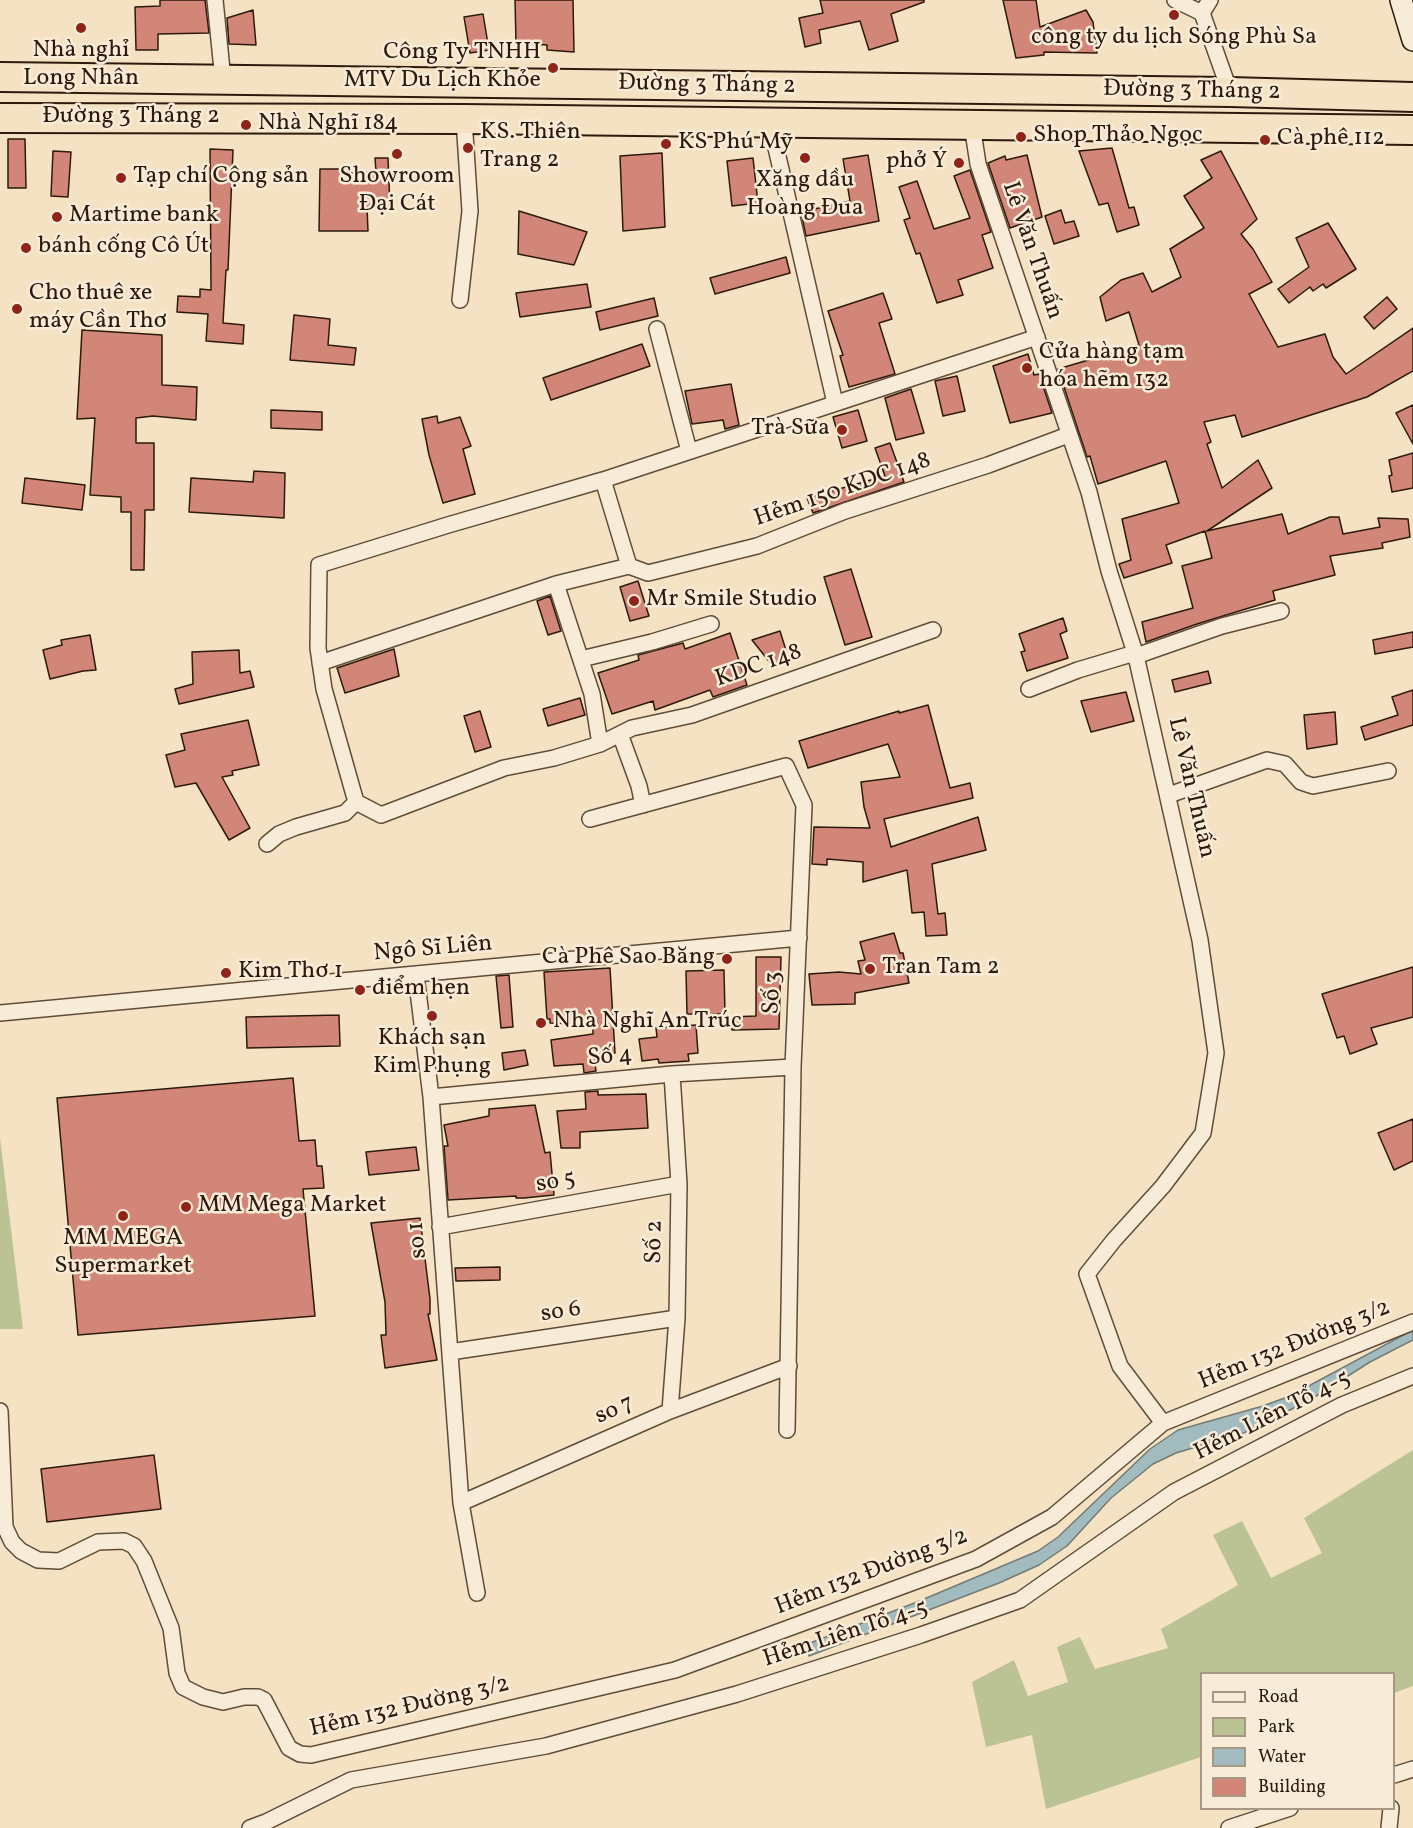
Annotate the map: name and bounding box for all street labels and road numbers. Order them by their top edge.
street label: Đường 3 Tháng 2 [618,70,796,102]
street label: Đường 3 Tháng 2 [1103,76,1281,108]
street label: Đường 3 Tháng 2 [42,104,220,132]
street label: Lê Văn Thuấn [994,178,1068,324]
street label: Hẻm 150 KDC 148 [751,447,935,535]
street label: KDC 148 [712,639,806,695]
street label: Lê Văn Thuấn [1160,715,1220,861]
street label: Ngô Sĩ Liên [372,930,494,970]
street label: Số 3 [758,971,790,1015]
street label: Số 4 [586,1042,634,1074]
street label: so 5 [534,1165,578,1201]
street label: so 1 [403,1220,435,1260]
street label: Số 2 [641,1220,671,1264]
street label: Hẻm 132 Đường 3/2 [1195,1294,1395,1398]
street label: so 6 [539,1296,583,1330]
street label: Hẻm Liên Tổ 4-5 [1190,1365,1356,1469]
street label: so 7 [591,1390,639,1432]
street label: Hẻm 132 Đường 3/2 [772,1523,972,1623]
street label: Hẻm Liên Tổ 4-5 [760,1595,932,1675]
street label: Hẻm 132 Đường 3/2 [307,1671,513,1745]

